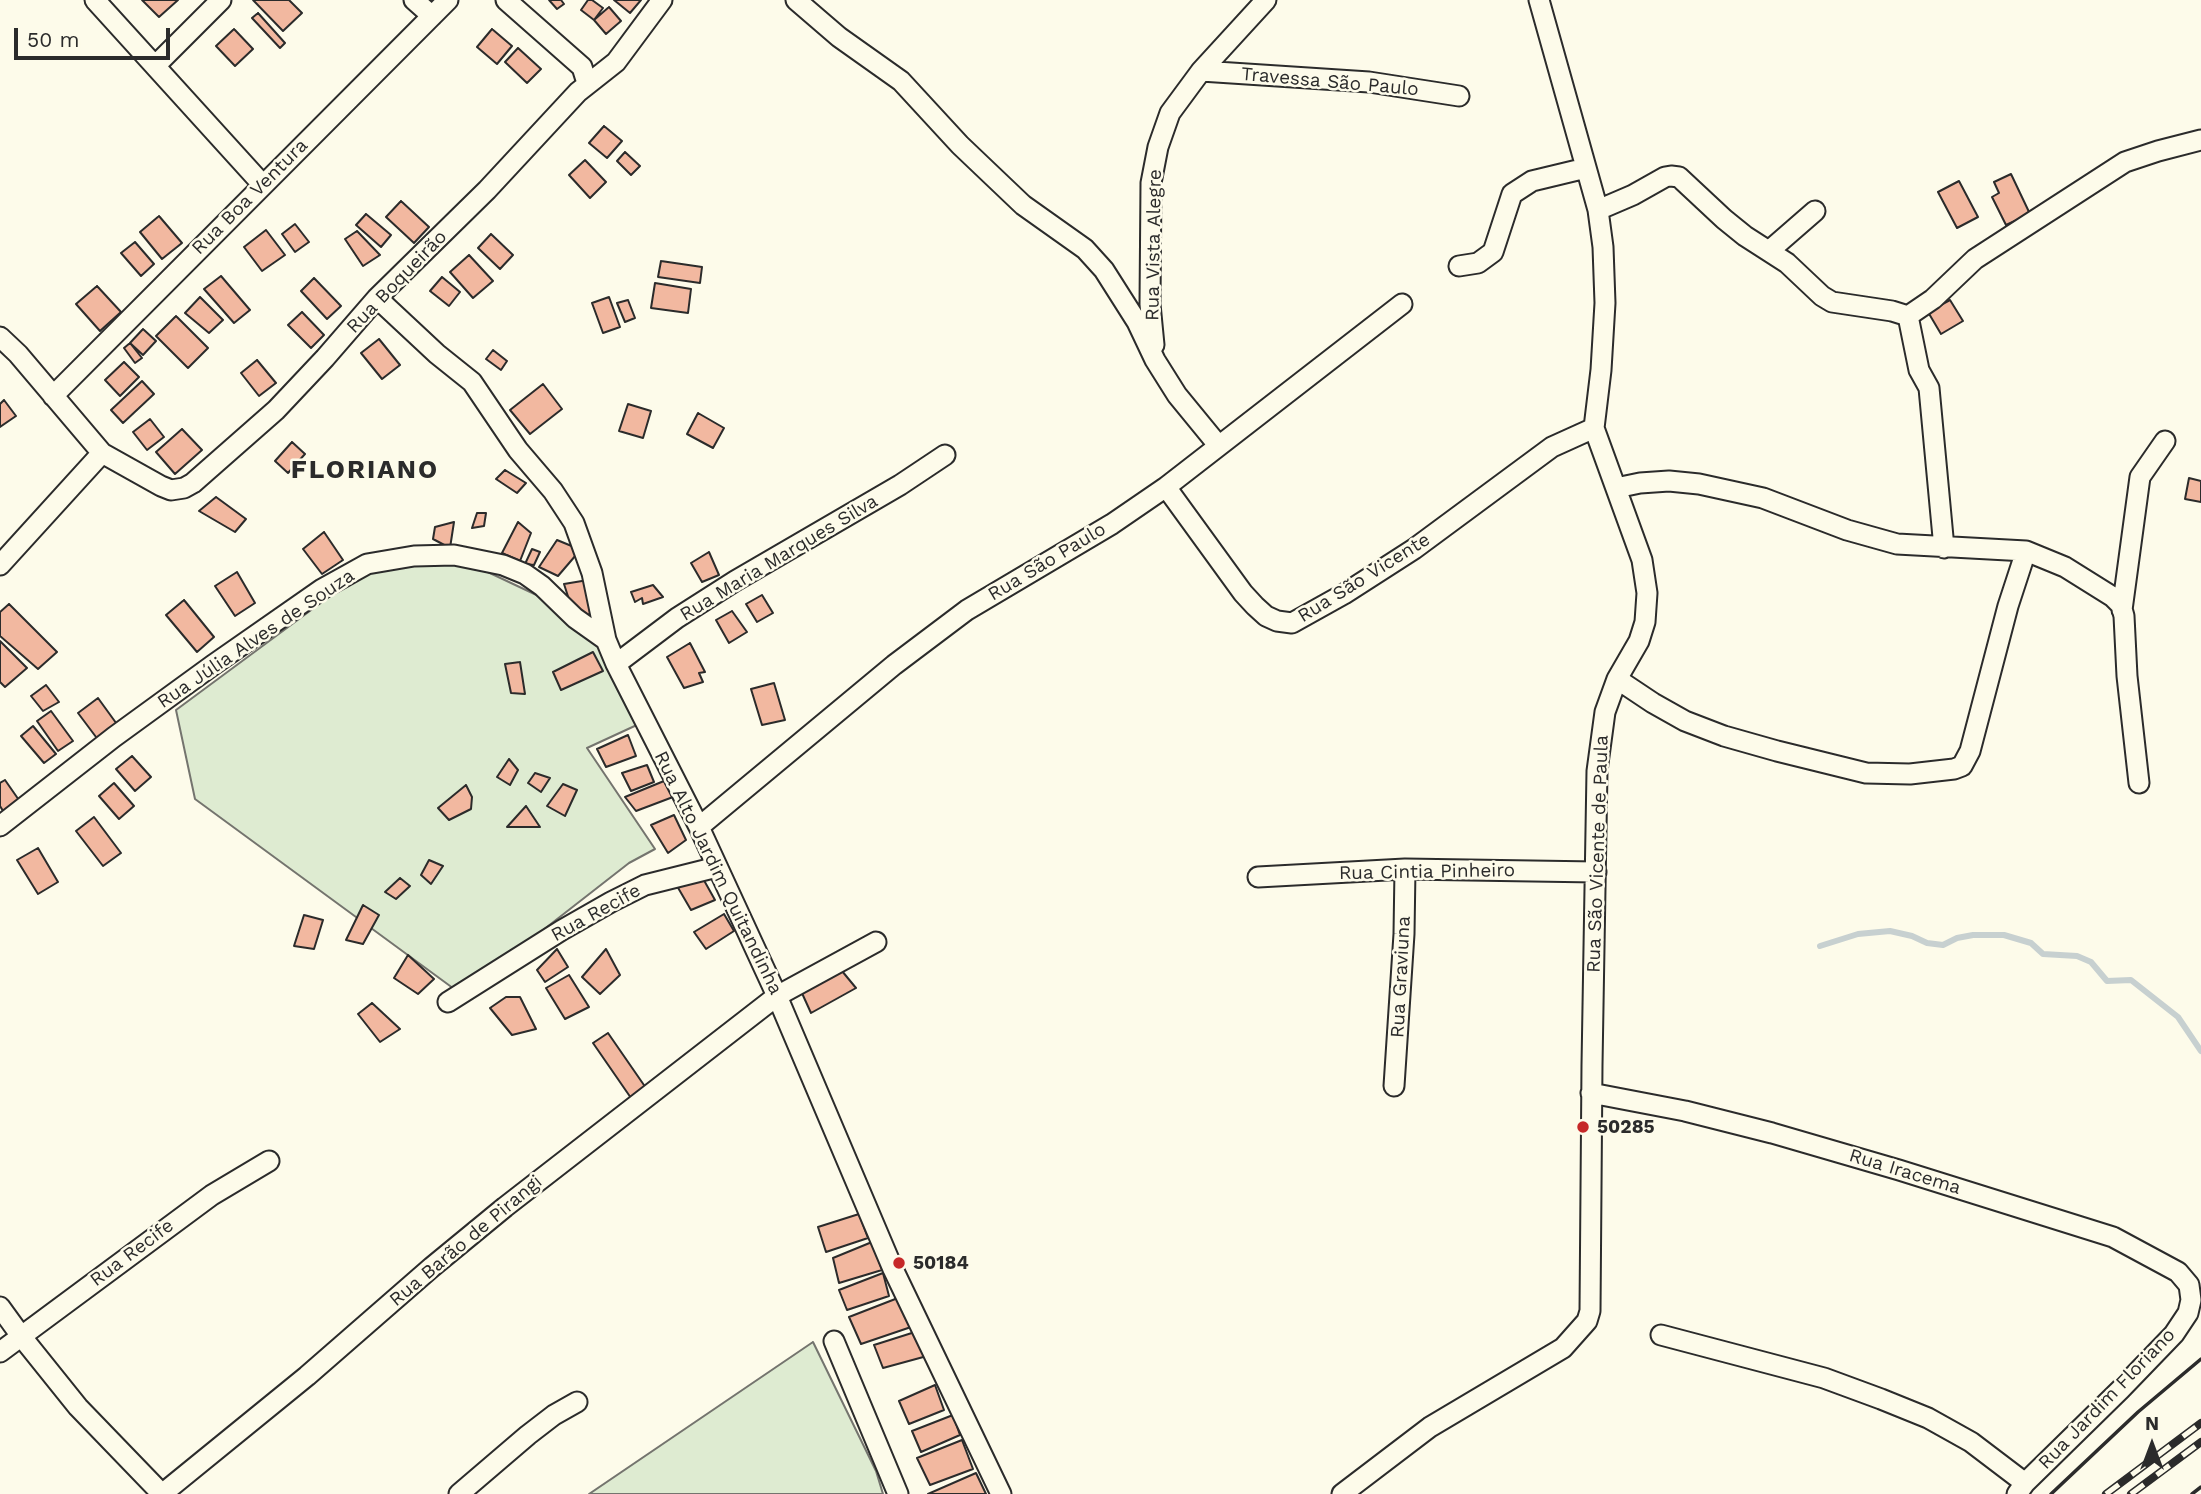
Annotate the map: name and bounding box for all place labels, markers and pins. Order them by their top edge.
place label: 50285 [1597,1116,1655,1138]
marker: 50285 [1575,1119,1591,1135]
place label: 50184 [913,1252,969,1274]
marker: 50184 [891,1255,907,1271]

